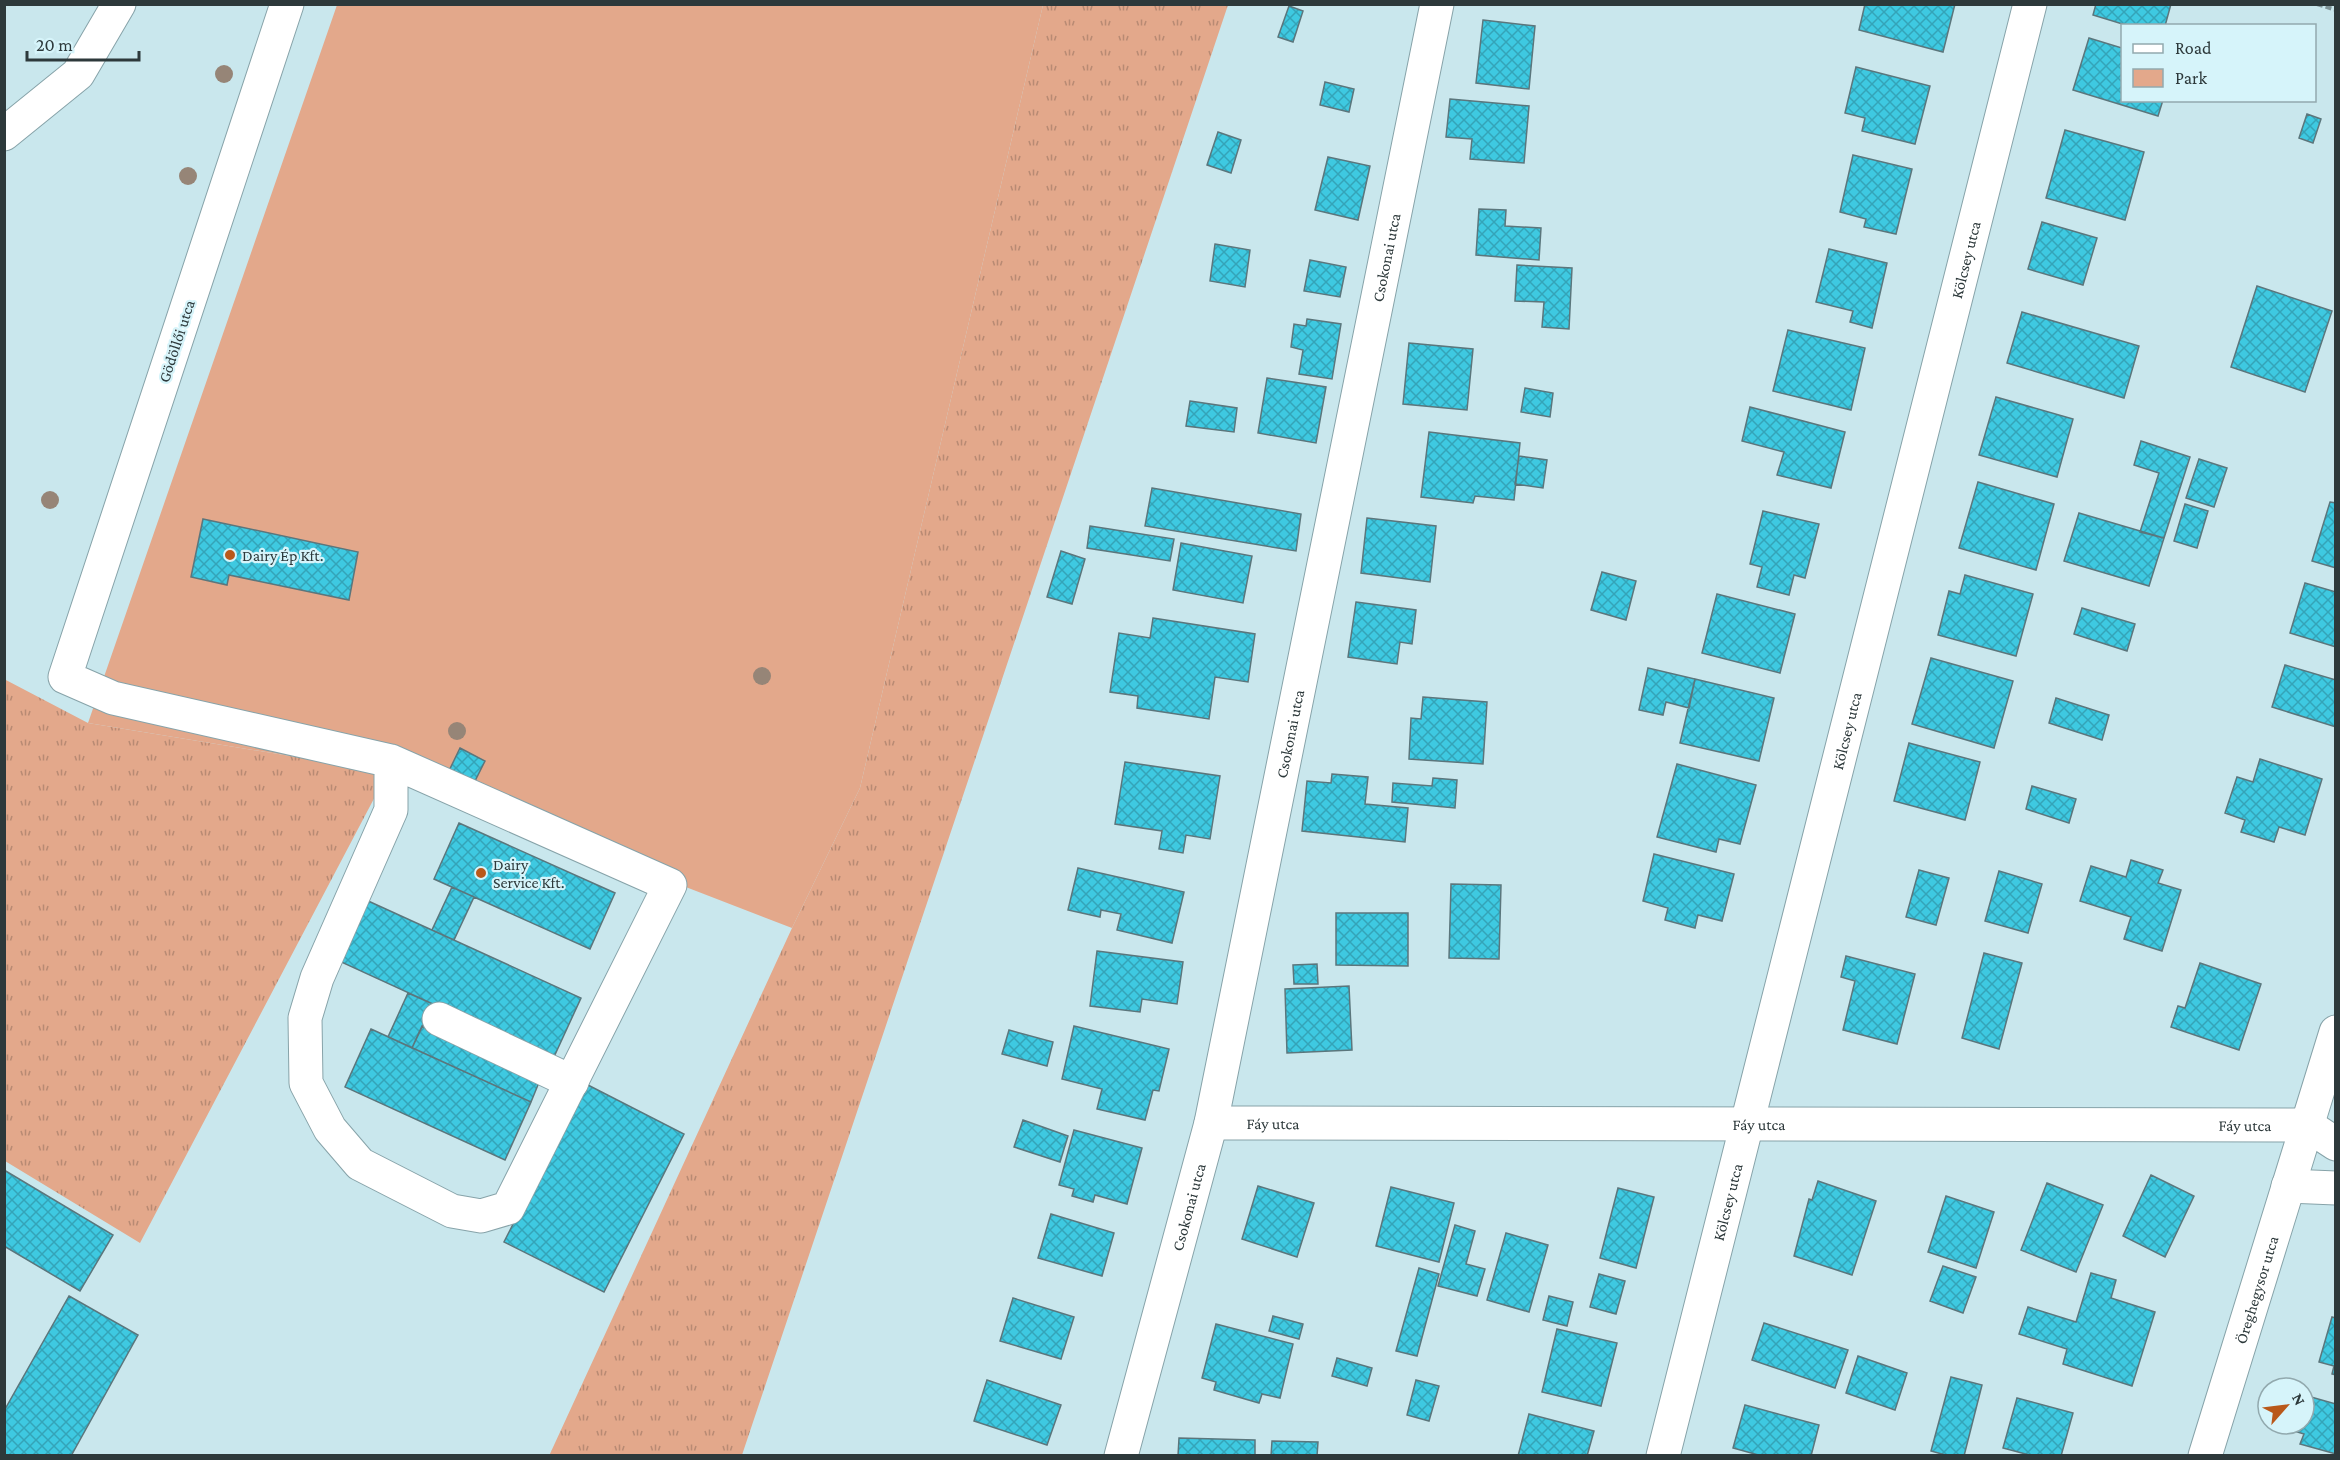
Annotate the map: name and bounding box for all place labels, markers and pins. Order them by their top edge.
place label: Dairy Ép Kft. [242,547,323,565]
marker: Dairy Ép Kft. [223,548,237,562]
place label: Dairy Service Kft. [493,856,564,891]
marker: Dairy Service Kft. [474,866,488,880]

